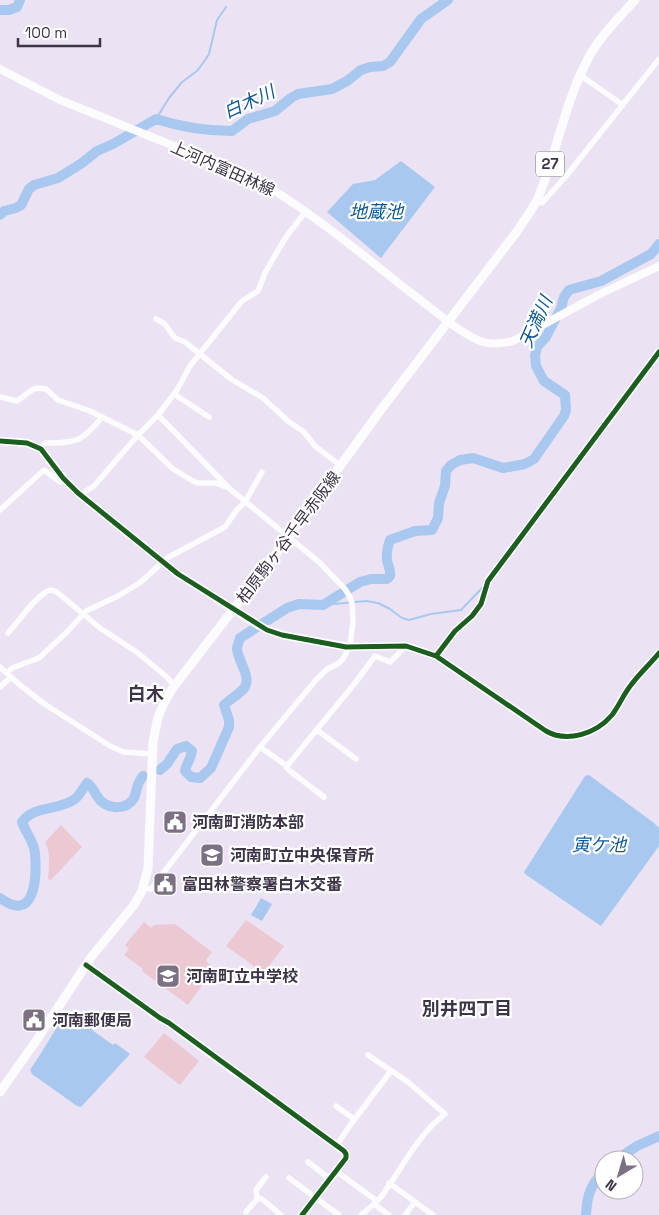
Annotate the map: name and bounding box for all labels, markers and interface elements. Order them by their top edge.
scale bar [18,15,100,47]
text: 100 m [25,23,67,42]
water label: 白木川 [219,79,280,123]
street label: 上河内富田林線 [167,136,278,201]
road number: 27 [536,152,564,176]
water label: 地蔵池 [349,200,405,223]
water label: 天満川 [514,291,558,351]
street label: 柏原駒ヶ谷千早赤阪線 [232,467,345,608]
district label: 白木 [128,682,164,705]
public building icon: 河南町消防本部 [162,809,188,835]
place label: 河南町消防本部 [192,812,304,833]
water label: 寅ケ池 [572,833,628,856]
school or university icon: 河南町立中央保育所 [199,842,225,868]
place label: 河南町立中央保育所 [230,845,374,866]
public building icon: 富田林警察署白木交番 [152,871,178,897]
place label: 富田林警察署白木交番 [182,874,342,895]
school or university icon: 河南町立中学校 [155,963,181,989]
place label: 河南町立中学校 [186,966,298,987]
district label: 別井四丁目 [422,997,512,1020]
public building icon: 河南郵便局 [21,1007,47,1033]
place label: 河南郵便局 [52,1010,132,1031]
north arrow [594,1150,644,1200]
text: N [602,1175,620,1195]

